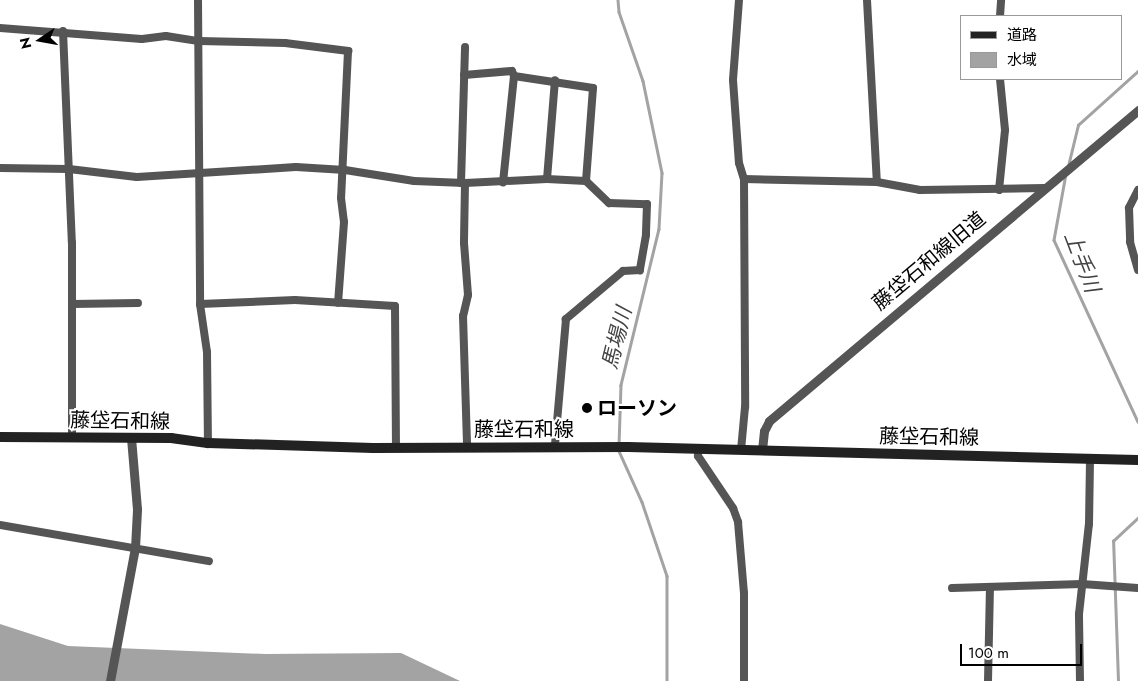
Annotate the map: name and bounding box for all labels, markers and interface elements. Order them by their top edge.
north arrow [15,15,65,65]
legend [960,15,1123,80]
text: 道路 [1007,24,1037,46]
text: N [14,36,36,51]
text: 水域 [1007,49,1037,71]
street label: 藤垈石和線旧道 [868,207,990,315]
water label: 上手川 [1059,228,1105,296]
water label: 馬場川 [597,304,637,372]
place label: ローソン [597,396,677,420]
marker: ローソン [581,402,593,414]
street label: 藤垈石和線 [70,408,170,434]
street label: 藤垈石和線 [474,417,574,441]
street label: 藤垈石和線 [879,424,979,450]
scale bar [963,634,1086,666]
text: 100 m [968,642,1009,664]

